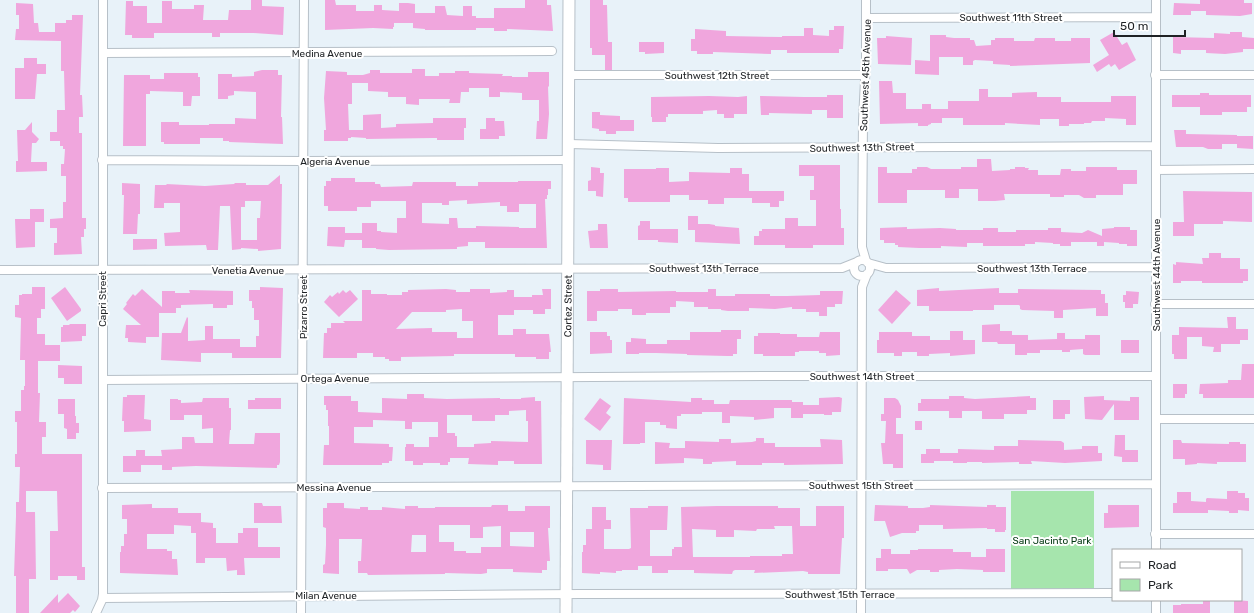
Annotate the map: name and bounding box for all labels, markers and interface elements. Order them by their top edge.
street label: Southwest 11th Street [960,12,1062,24]
scale bar [1114,12,1185,38]
street label: Southwest 45th Avenue [858,18,874,131]
text: 50 m [1120,19,1148,33]
street label: Medina Avenue [292,48,363,60]
street label: Southwest 12th Street [665,70,769,82]
street label: Southwest 13th Street [810,141,914,155]
street label: Algeria Avenue [300,156,370,168]
street label: Southwest 44th Avenue [1151,218,1163,331]
street label: Southwest 13th Terrace [649,263,759,275]
street label: Southwest 13th Terrace [977,263,1087,275]
street label: Venetia Avenue [212,265,285,277]
street label: Capri Street [97,271,109,327]
street label: Pizarro Street [298,275,310,339]
street label: Cortez Street [562,275,575,337]
street label: Southwest 14th Street [810,371,914,383]
street label: Ortega Avenue [301,373,370,385]
street label: Southwest 15th Street [809,480,913,492]
street label: Messina Avenue [297,482,372,494]
park label: San Jacinto Park [1013,535,1092,547]
legend [1112,549,1242,601]
text: Road [1148,558,1176,572]
text: Park [1148,578,1174,592]
street label: Southwest 15th Terrace [785,589,895,601]
street label: Milan Avenue [295,590,357,602]

